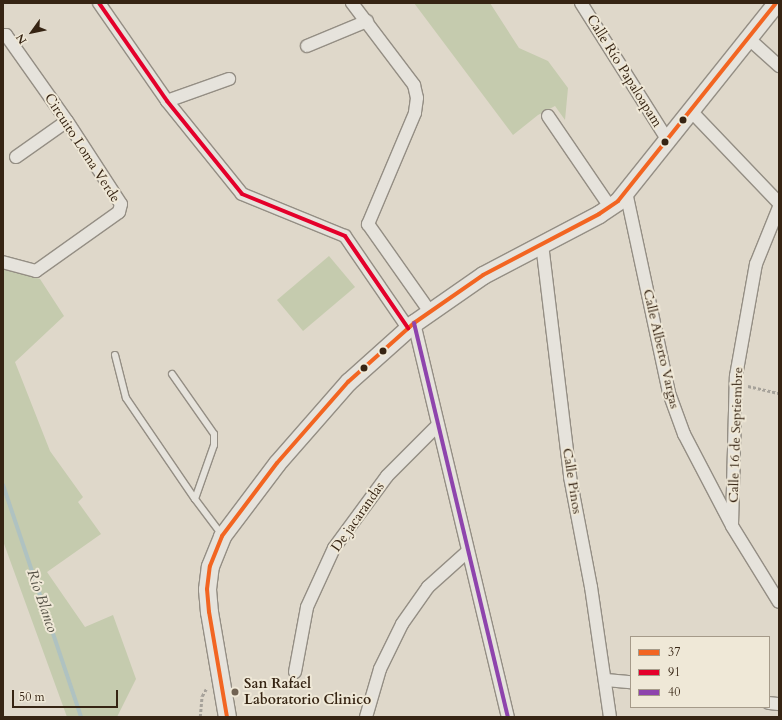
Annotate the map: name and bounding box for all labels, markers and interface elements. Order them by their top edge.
north arrow [12,12,52,52]
street label: Calle Río Papaloapam [583,12,665,130]
text: N [13,31,30,47]
street label: Circuito Loma Verde [40,90,124,206]
unlabelled marker [678,115,688,125]
unlabelled marker [660,137,670,147]
street label: Calle Alberto Vargas [639,288,683,410]
unlabelled marker [378,346,388,356]
unlabelled marker [359,363,369,373]
street label: Calle 16 de Septiembre [725,367,747,503]
street label: Calle Pinos [559,447,585,515]
street label: De jacarandas [328,479,388,555]
water label: Río Blanco [23,567,61,635]
legend [630,636,770,708]
text: 37 [668,644,680,660]
text: 91 [668,664,680,680]
place label: San Rafael Laboratorio Clinico [244,676,371,708]
scale bar [14,682,120,708]
text: 40 [668,684,680,700]
marker: San Rafael Laboratorio Clinico [229,686,241,698]
text: 50 m [19,689,45,705]

